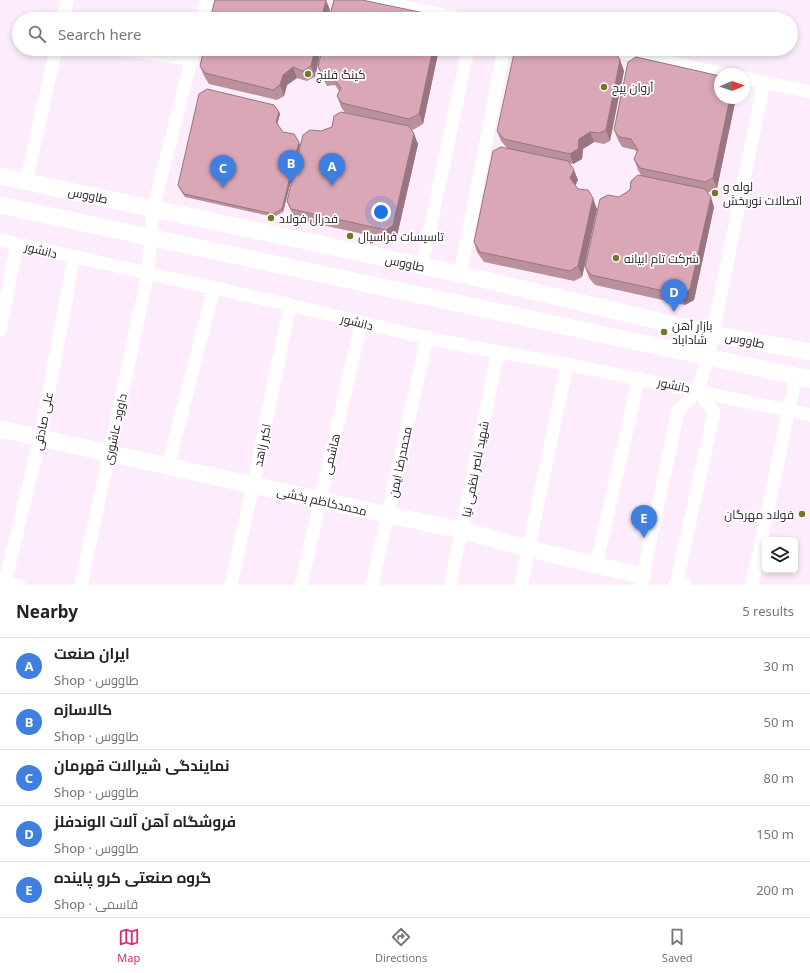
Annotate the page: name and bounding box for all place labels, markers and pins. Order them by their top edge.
place label: کینگ فلنج [316,66,366,83]
marker: کینگ فلنج [303,69,313,79]
place label: آروان پیچ [612,79,654,97]
marker: آروان پیچ [599,82,609,92]
pin: B [278,150,304,183]
pin: A [319,153,345,186]
pin: C [210,155,236,188]
place label: لوله و اتصالات نوربخش [723,178,802,209]
marker: لوله و اتصالات نوربخش [710,188,720,198]
place label: فدرال فولاد [279,210,338,227]
marker: فدرال فولاد [266,213,276,223]
place label: تاسیسات فراسیال [358,228,445,245]
marker: تاسیسات فراسیال [345,231,355,241]
place label: شرکت تام ابیانه [624,250,699,267]
marker: شرکت تام ابیانه [611,253,621,263]
pin: D [661,279,687,312]
place label: بازار آهن شاداباد [672,317,713,348]
marker: بازار آهن شاداباد [659,327,669,337]
pin: E [631,505,657,538]
place label: فولاد مهرگان [724,506,794,523]
marker: فولاد مهرگان [797,509,807,519]

